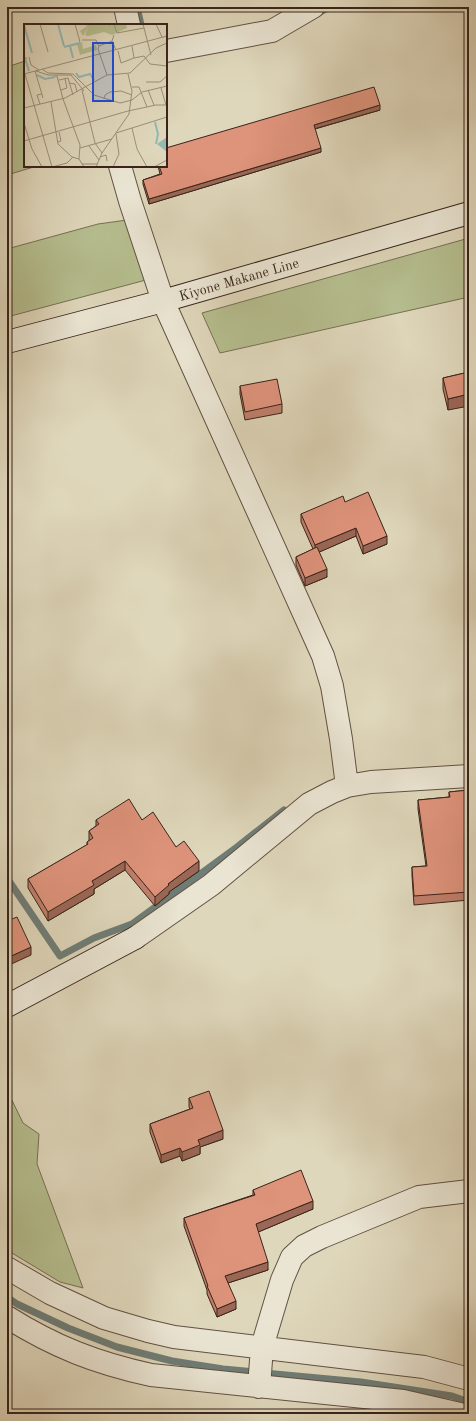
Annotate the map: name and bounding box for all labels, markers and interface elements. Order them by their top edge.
inset map [24,24,167,167]
street label: Kiyone Makane Line [178,256,300,304]

